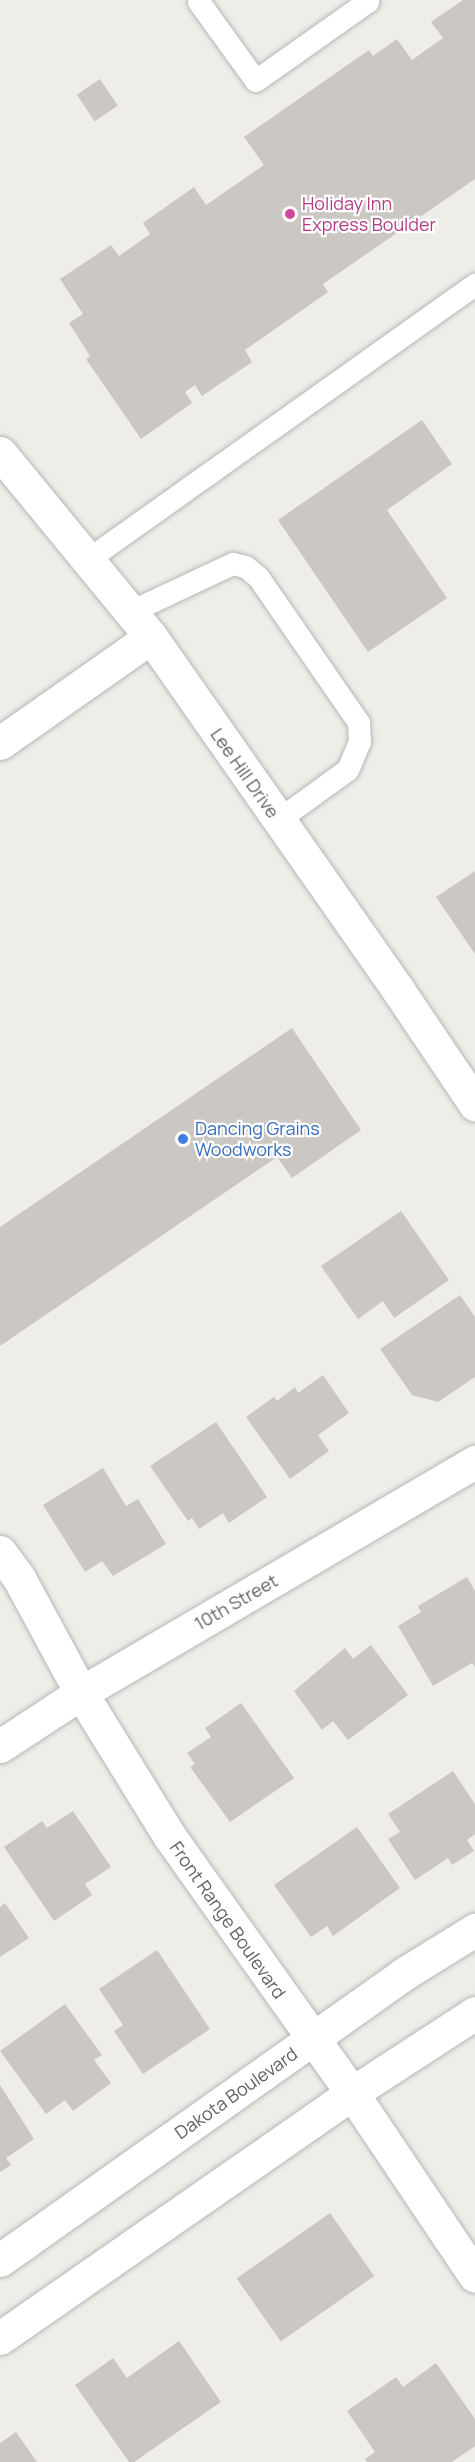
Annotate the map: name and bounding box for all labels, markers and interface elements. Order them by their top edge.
place label: Holiday Inn Express Boulder [302,193,436,236]
marker: Holiday Inn Express Boulder [283,207,297,221]
street label: Lee Hill Drive [206,724,284,822]
place label: Dancing Grains Woodworks [195,1118,320,1160]
marker: Dancing Grains Woodworks [176,1132,190,1146]
street label: 10th Street [191,1570,281,1634]
street label: Front Range Boulevard [166,1837,290,2003]
street label: Dakota Boulevard [171,2043,301,2143]

